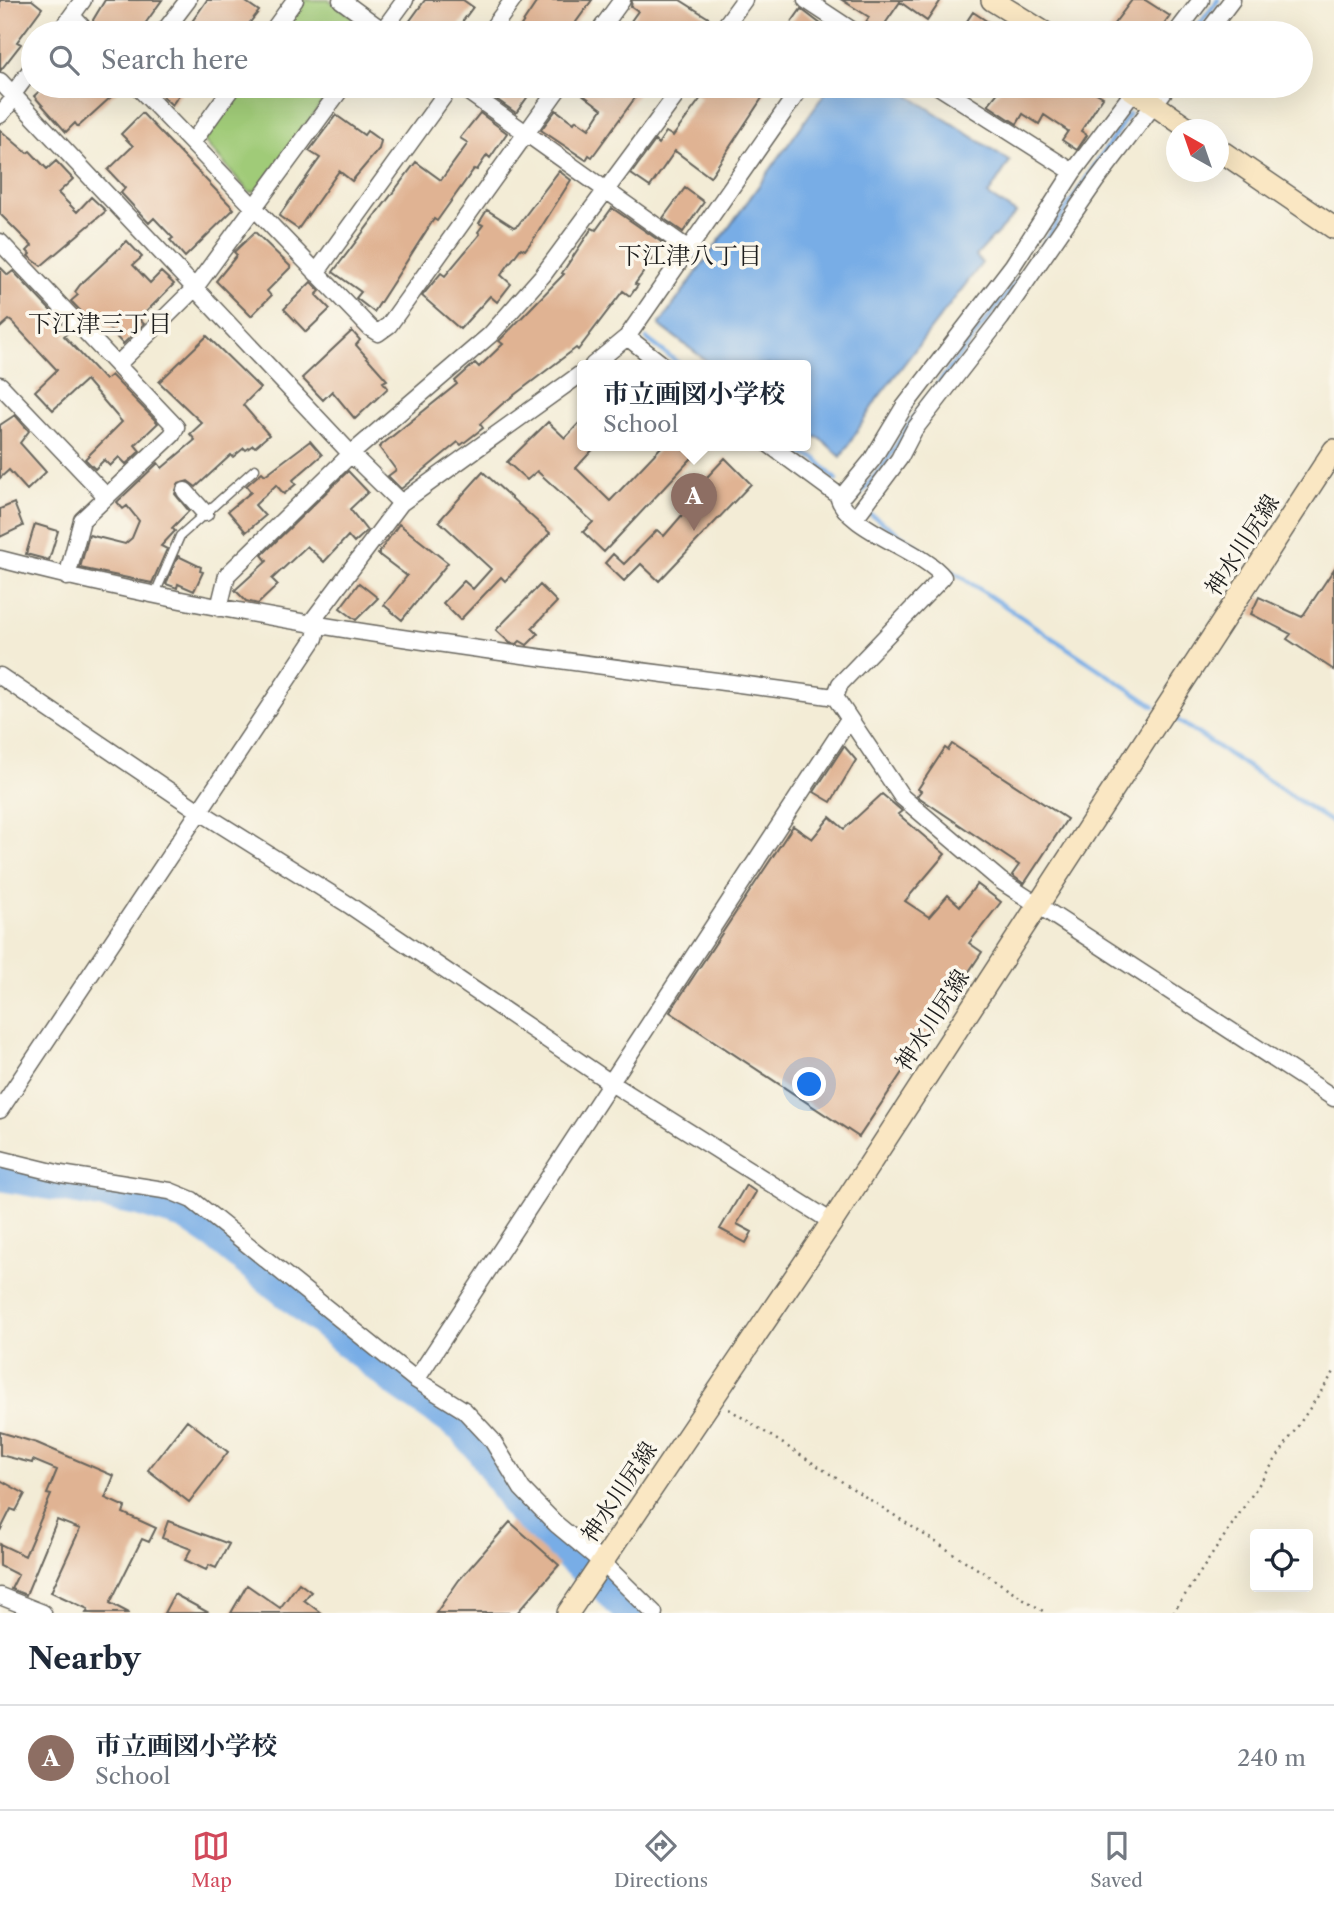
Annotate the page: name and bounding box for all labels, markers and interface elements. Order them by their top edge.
search box [21,21,1313,98]
icon: search [45,41,83,79]
text: Search here [101,44,248,76]
north arrow [1166,119,1229,182]
district label: 下江津八丁目 [618,241,762,270]
district label: 下江津三丁目 [28,309,172,338]
popup [577,360,811,451]
text: 市立画図小学校 [603,378,785,410]
text: School [603,410,678,438]
pin: A [671,473,717,531]
street label: 神水川尻線 [1199,489,1285,601]
street label: 神水川尻線 [889,964,975,1076]
your location [792,1067,826,1101]
street label: 神水川尻線 [575,1437,663,1547]
map controls [1250,1529,1313,1592]
button: locate [1250,1529,1313,1592]
text: Nearby [28,1640,141,1677]
text: 市立画図小学校 [95,1730,277,1762]
text: A [42,1744,60,1772]
text: 240 m [1237,1744,1306,1772]
text: School [95,1762,170,1790]
tab: Map [191,1827,232,1892]
tab: Directions [614,1827,708,1892]
tab: Saved [1090,1827,1143,1892]

